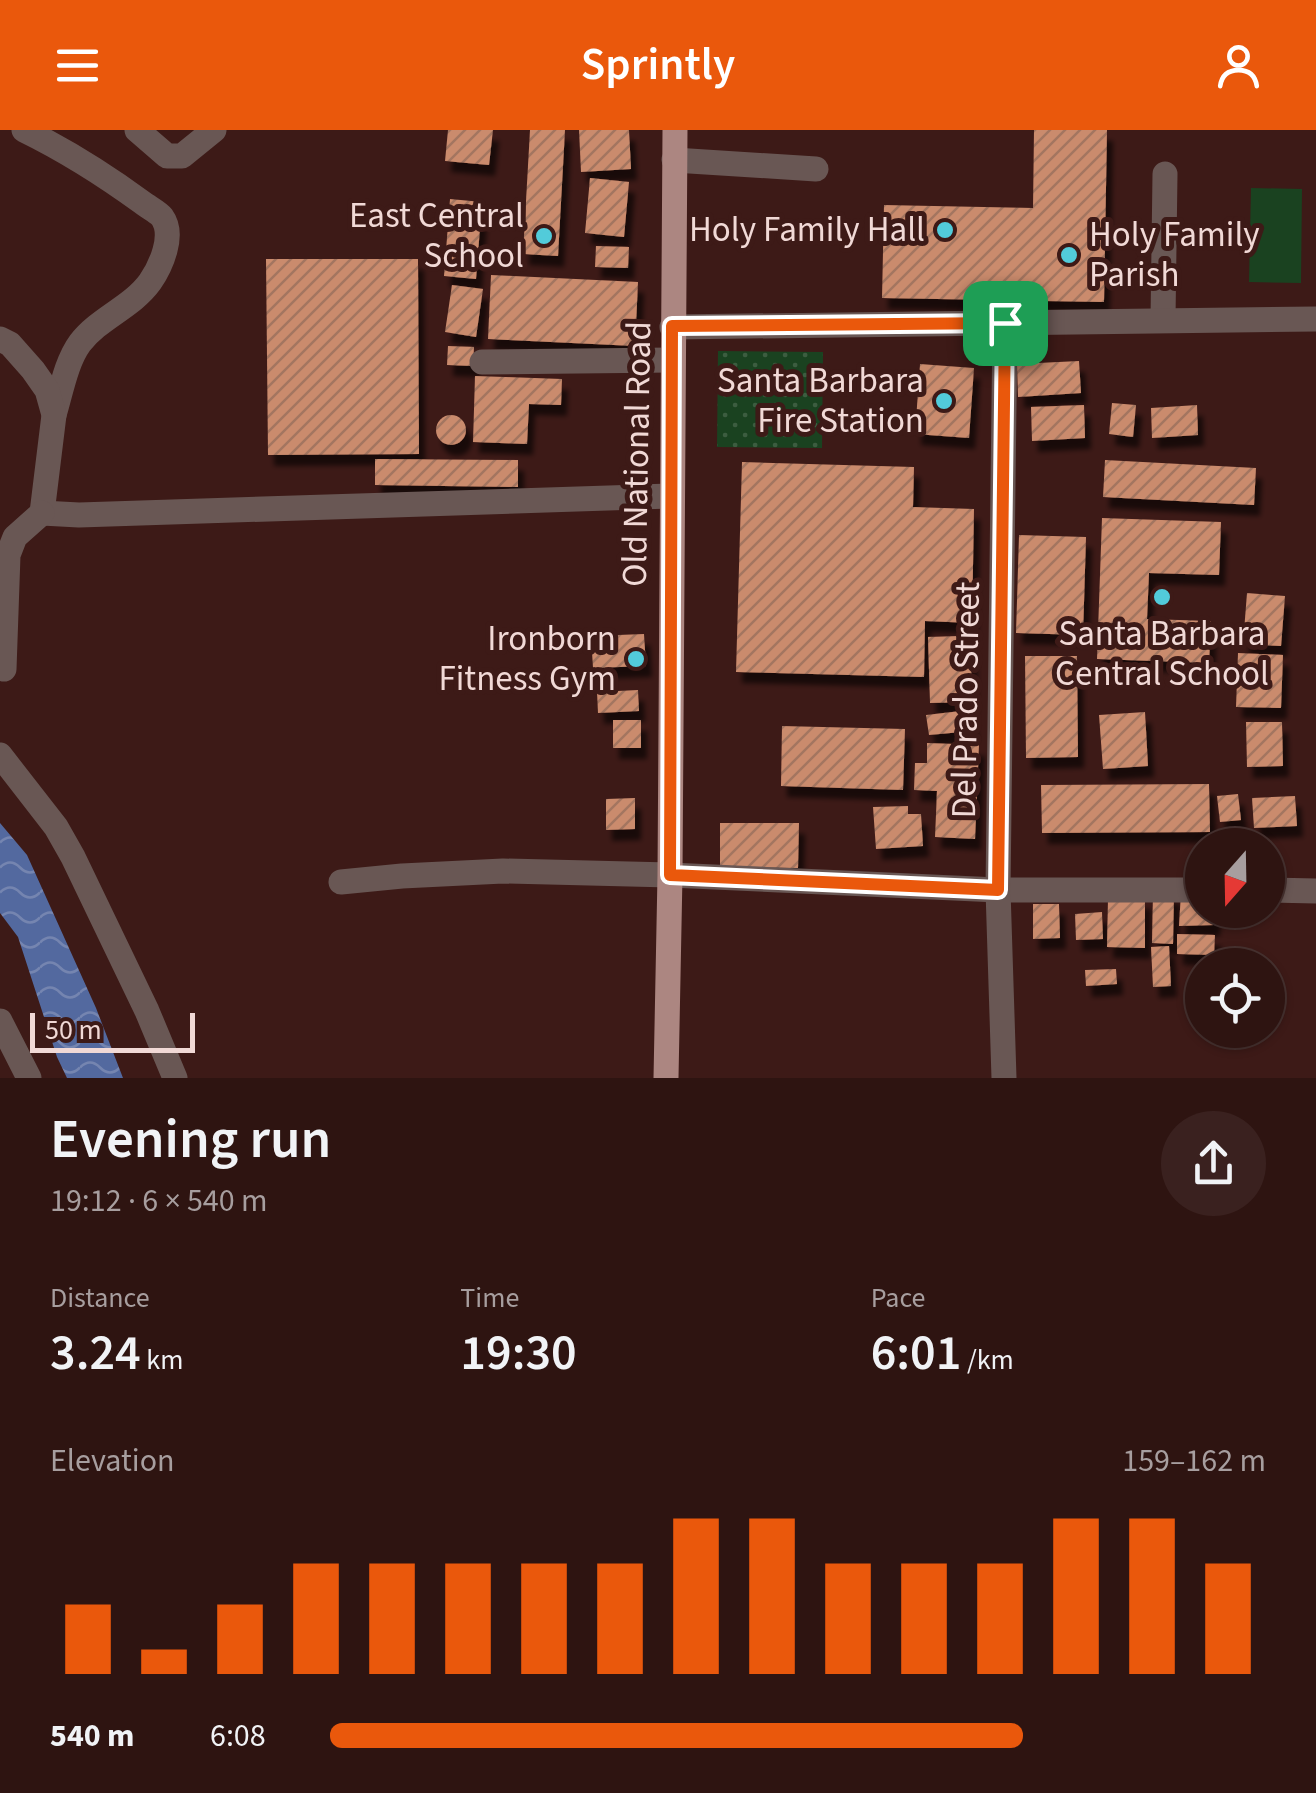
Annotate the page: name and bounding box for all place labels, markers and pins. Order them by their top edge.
place label: East Central School [349,191,524,281]
place label: Holy Family Hall [689,205,925,255]
place label: Holy Family Parish [1089,210,1260,300]
marker: Holy Family Hall [934,219,956,241]
marker: East Central School [533,225,555,247]
marker: Holy Family Parish [1058,244,1080,266]
pin [963,281,1048,366]
place label: Santa Barbara Fire Station [717,356,924,446]
marker: Santa Barbara Fire Station [933,390,955,412]
marker: Santa Barbara Central School [1151,586,1173,608]
place label: Santa Barbara Central School [1055,609,1269,699]
place label: Ironborn Fitness Gym [438,614,616,704]
marker: Ironborn Fitness Gym [625,648,647,670]

